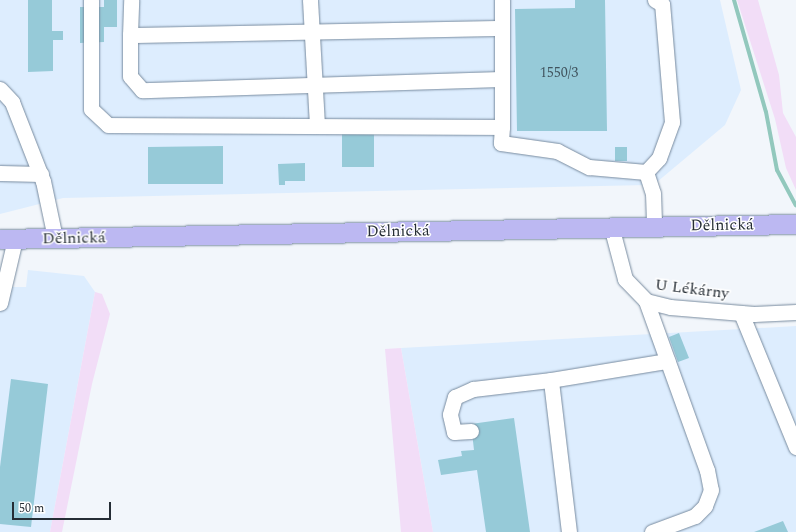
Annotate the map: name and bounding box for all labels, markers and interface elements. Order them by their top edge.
house number: 1550/3 [540,65,578,81]
street label: Dělnická [690,215,754,235]
street label: Dělnická [366,221,430,241]
street label: Dělnická [42,228,106,248]
street label: U Lékárny [654,275,730,303]
scale bar [14,494,113,520]
text: 50 m [19,499,44,518]

